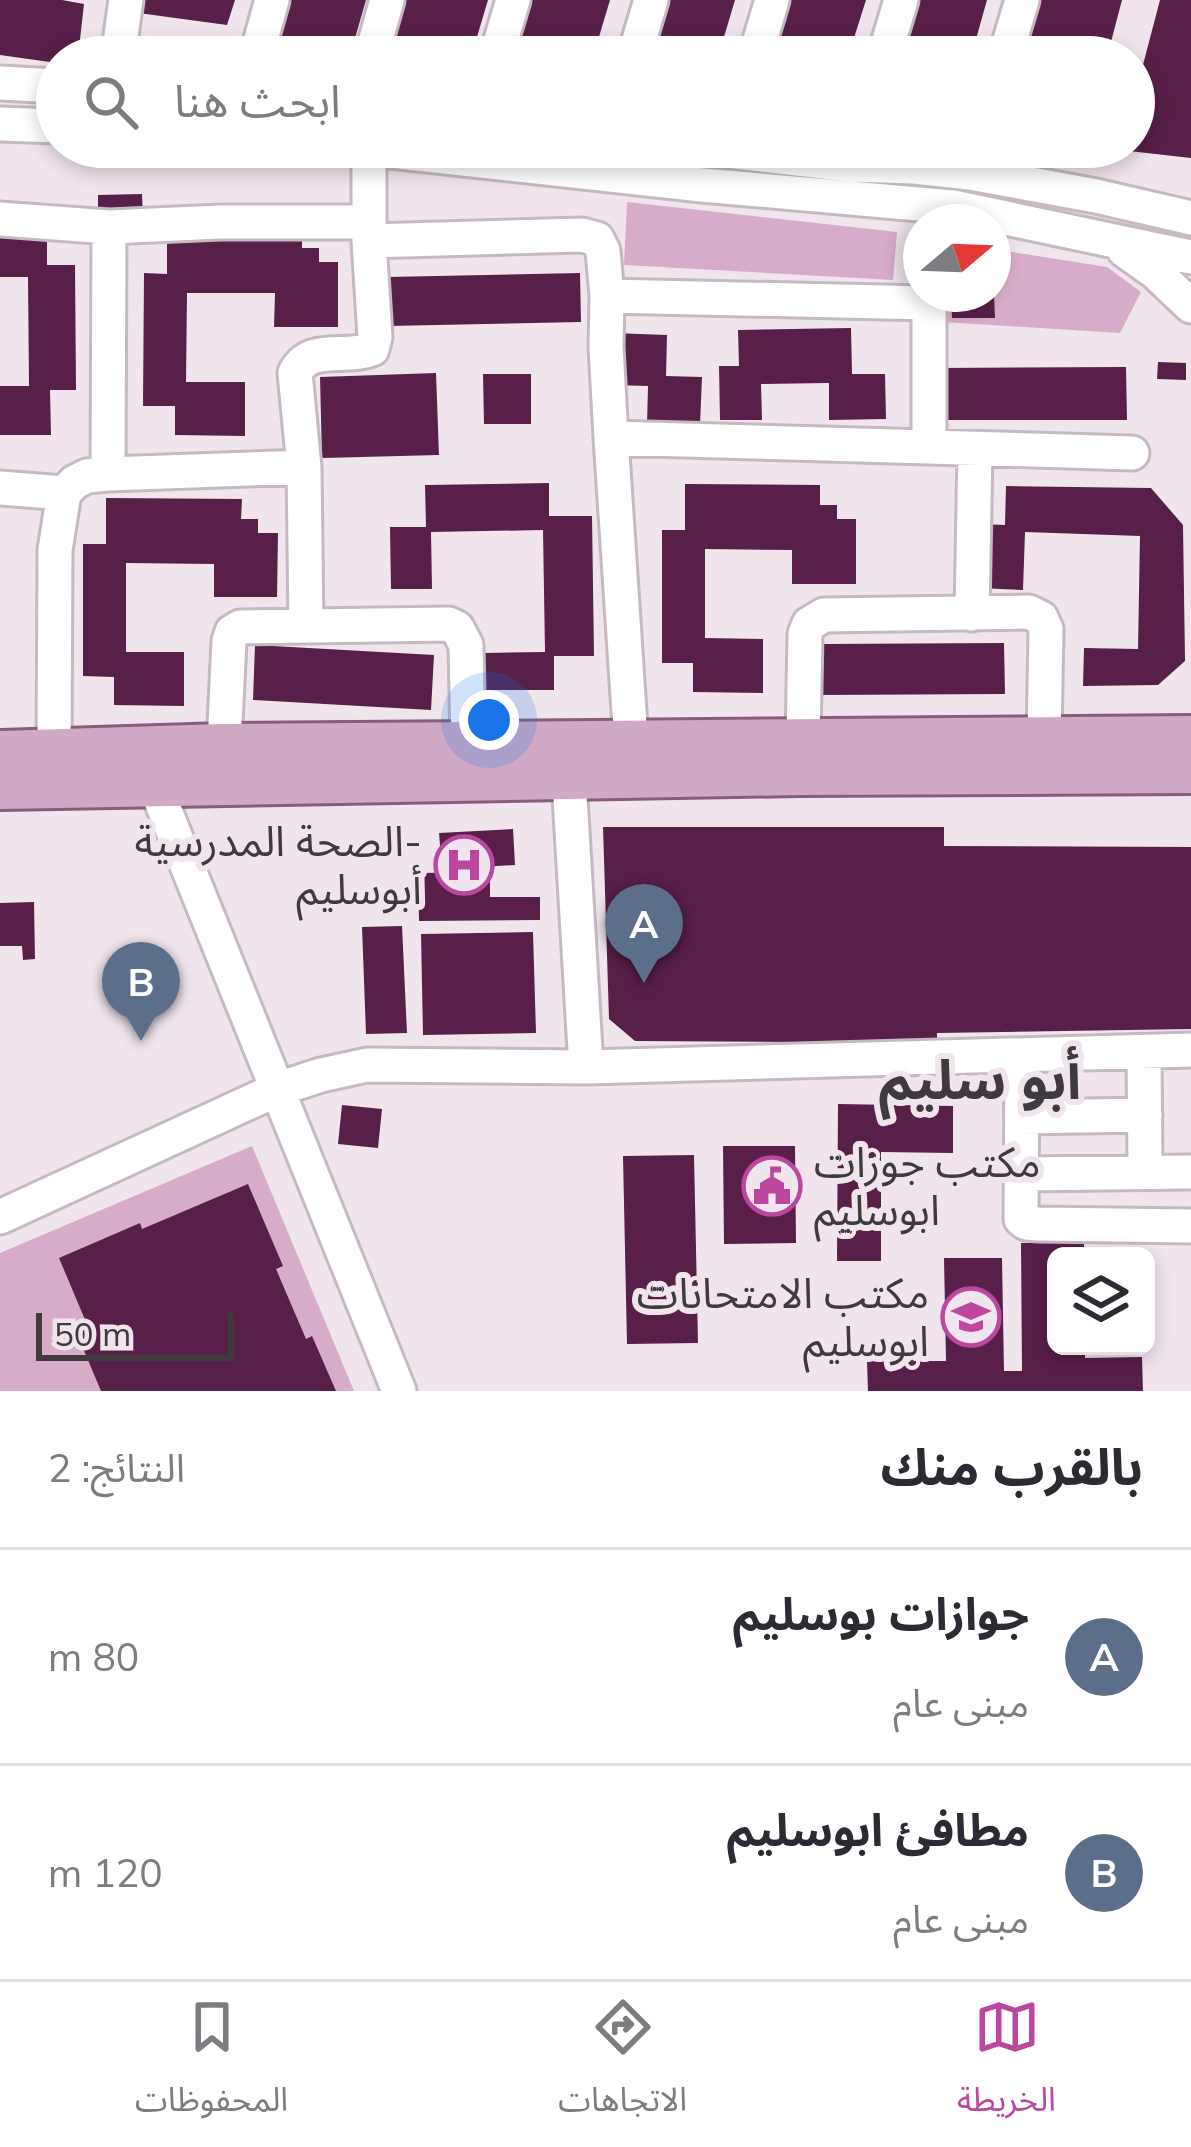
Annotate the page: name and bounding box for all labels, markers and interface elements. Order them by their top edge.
search box [36,36,1155,168]
icon: search [78,69,144,135]
text: ابحث هنا [174,72,341,128]
north arrow [903,204,1011,312]
your location [459,690,519,750]
place label: الصحة المدرسية- أبوسليم [134,814,422,921]
hospital icon: الصحة المدرسية- أبوسليم [433,834,495,896]
pin: A [605,884,683,983]
pin: B [102,942,180,1041]
district label: أبو سليم [879,1045,1081,1121]
place label: مكتب جوزات ابوسليم [814,1135,1041,1242]
public building icon: مكتب جوزات ابوسليم [741,1155,803,1217]
map controls [1047,1247,1155,1355]
button: layers [1047,1247,1155,1355]
place label: مكتب الامتحانات ابوسليم [637,1266,929,1373]
school or university icon: مكتب الامتحانات ابوسليم [940,1286,1002,1348]
scale bar [36,1307,234,1360]
text: 50 m [54,1313,131,1354]
text: بالقرب منك [880,1434,1143,1498]
text: النتائج: 2 [48,1443,185,1492]
text: جوازات بوسليم [733,1585,1029,1641]
text: 80 m [48,1632,139,1681]
text: A [1089,1632,1119,1681]
text: مبنى عام [893,1678,1029,1727]
text: مطافئ ابوسليم [727,1801,1029,1857]
text: 120 m [48,1848,163,1897]
text: B [1091,1848,1117,1897]
text: مبنى عام [893,1894,1029,1943]
tab: المحفوظات [135,1994,288,2135]
tab: الاتجاهات [558,1994,687,2135]
tab: الخريطة [957,1994,1056,2135]

